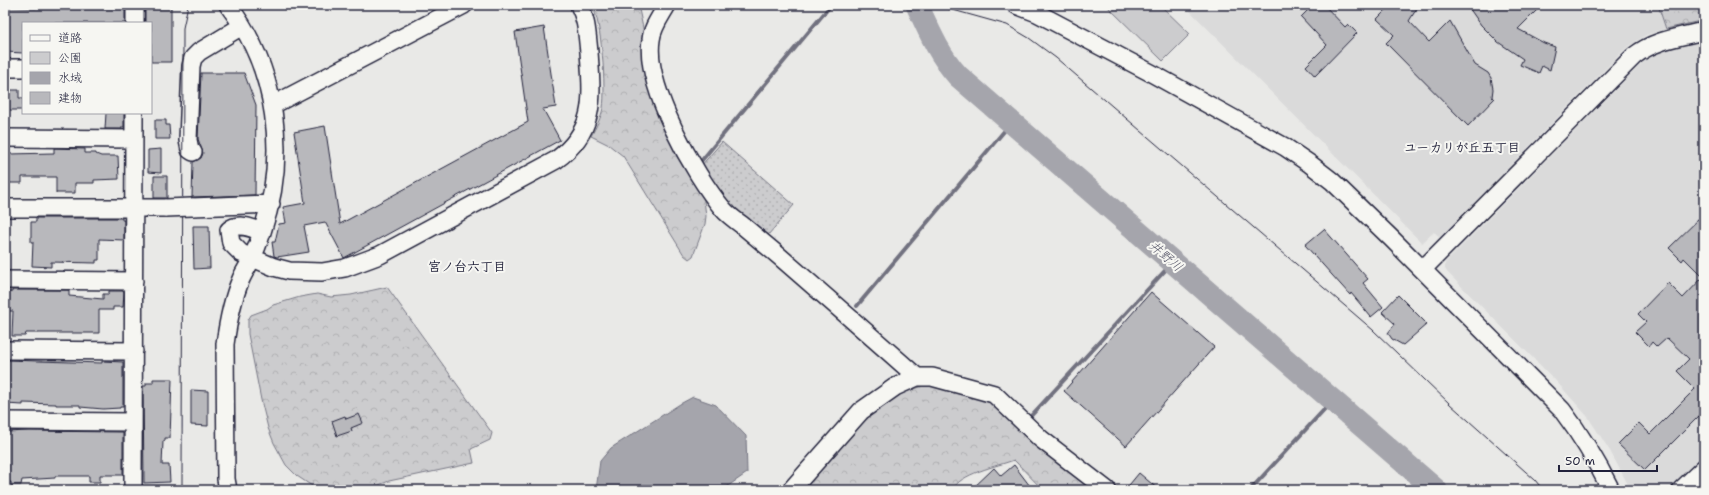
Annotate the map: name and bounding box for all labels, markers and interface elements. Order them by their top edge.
legend [22,22,152,114]
text: 道路 [58,30,82,46]
text: 公園 [58,50,82,66]
text: 水域 [58,70,82,86]
text: 建物 [58,90,82,106]
district label: ユーカリが丘五丁目 [1404,139,1520,156]
water label: 井野川 [1146,237,1186,275]
district label: 宮ノ台六丁目 [428,258,506,275]
scale bar [1559,447,1657,473]
text: 50 m [1565,453,1595,469]

